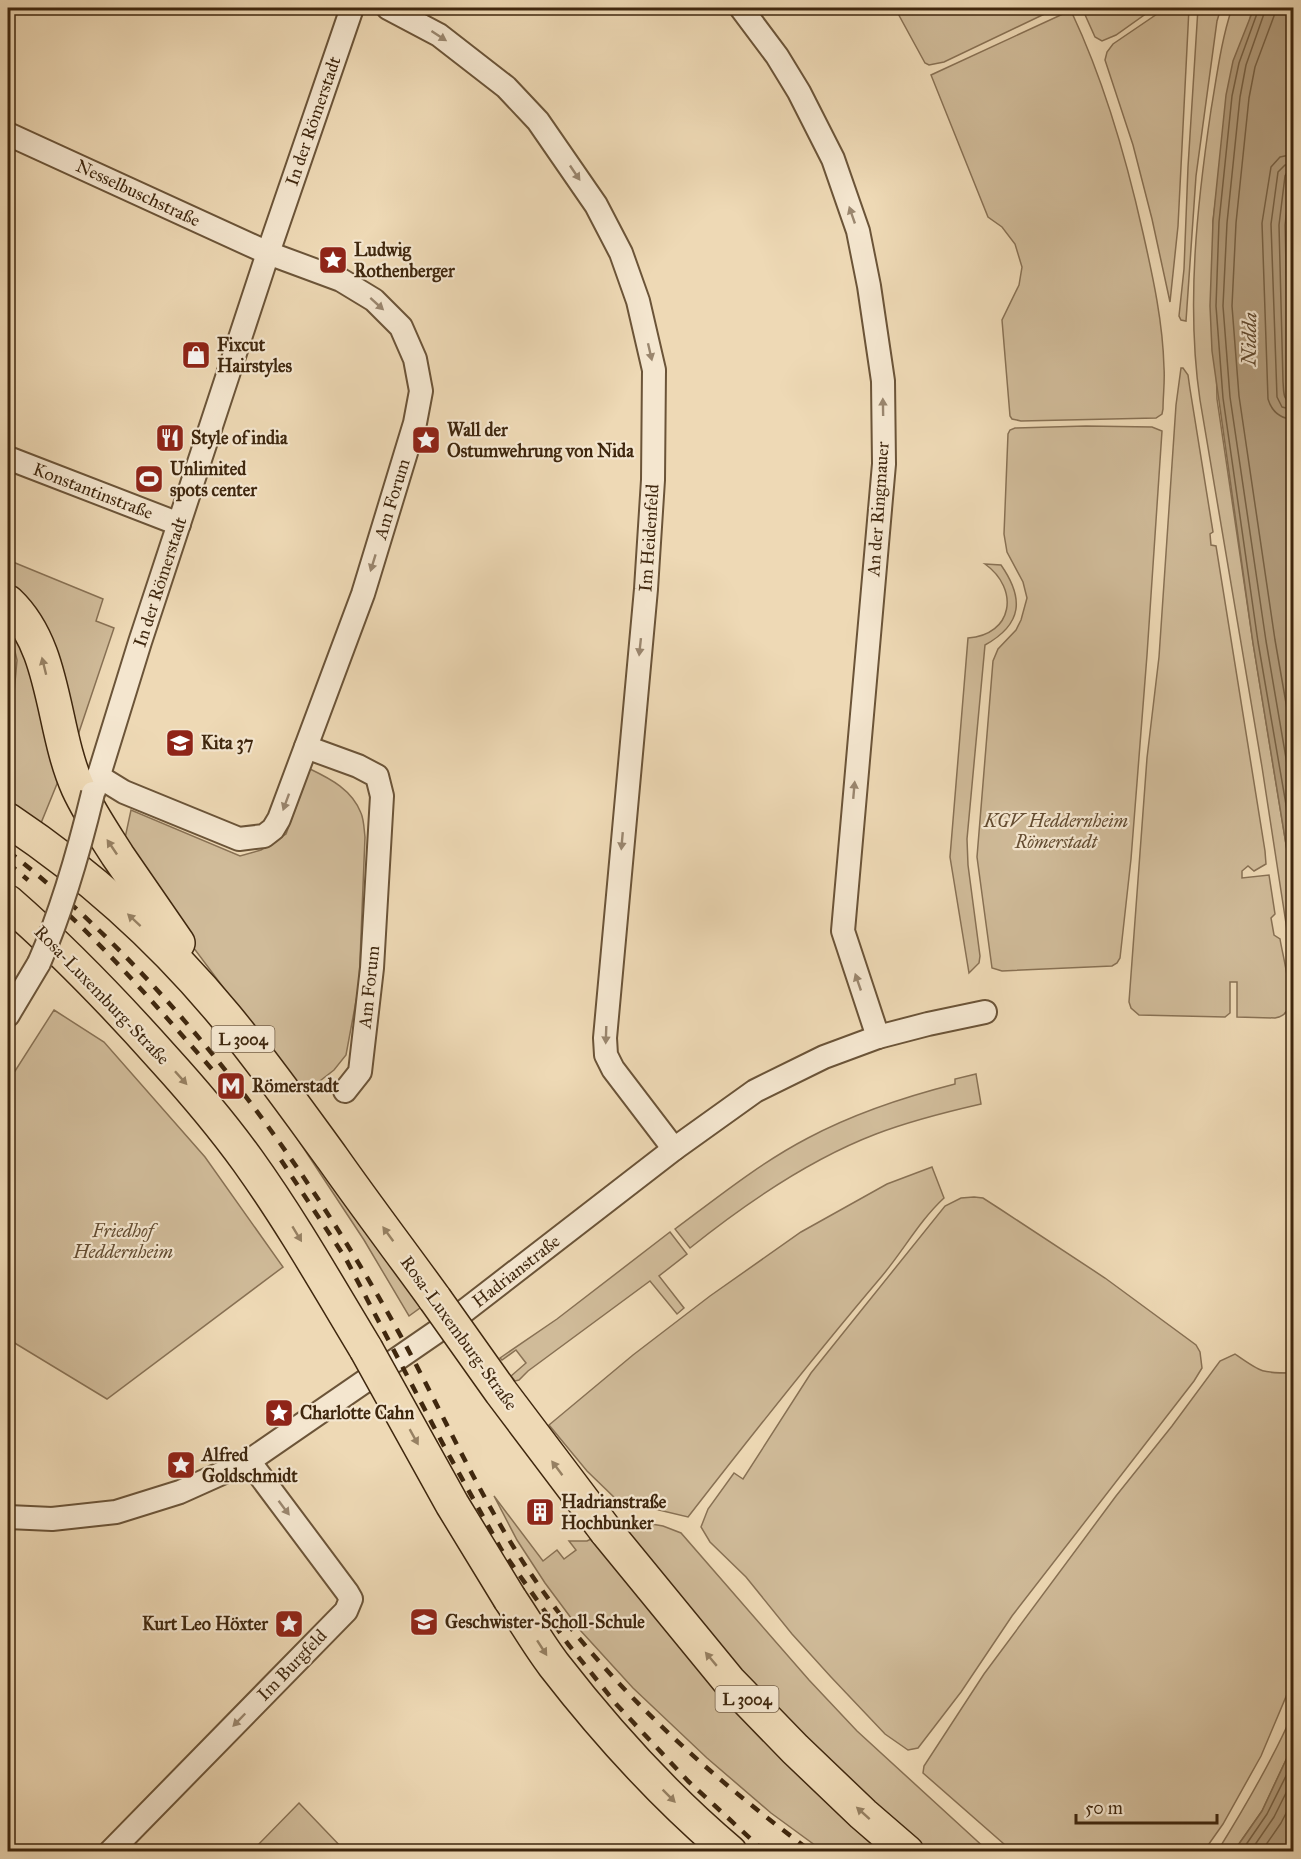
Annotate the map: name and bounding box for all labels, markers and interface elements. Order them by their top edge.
one-way arrow [430,31,447,42]
street label: In der Römerstadt [281,53,346,189]
street label: Nesselbuschstraße [72,155,204,231]
one-way arrow [569,165,581,181]
one-way arrow [847,206,857,224]
place label: Ludwig Rothenberger [354,239,456,283]
place icon: Ludwig Rothenberger [317,244,349,276]
one-way arrow [369,297,384,310]
water label: Nidda [1237,312,1261,367]
place label: Fixcut Hairstyles [217,334,292,378]
shop icon: Fixcut Hairstyles [180,339,212,371]
one-way arrow [645,342,655,361]
one-way arrow [879,397,888,416]
place label: Wall der Ostumwehrung von Nida [447,419,634,463]
restaurant icon: Style of india [154,422,186,454]
place icon: Wall der Ostumwehrung von Nida [410,424,442,456]
place label: Style of india [191,427,288,450]
street label: An der Ringmauer [862,441,895,578]
street label: Am Forum [369,456,415,543]
street label: Konstantinstraße [30,458,156,524]
place label: Unlimited spots center [170,458,258,502]
sports icon: Unlimited spots center [133,463,165,495]
street label: Im Heidenfeld [634,483,664,593]
street label: In der Römerstadt [129,514,192,650]
one-way arrow [368,554,377,572]
one-way arrow [635,637,645,656]
one-way arrow [39,657,49,675]
school or university icon: Kita 37 [164,727,196,759]
place label: Kita 37 [201,732,254,755]
one-way arrow [849,780,859,799]
one-way arrow [280,793,290,811]
park label: KGV Heddernheim Römerstadt [983,810,1128,853]
one-way arrow [617,831,627,850]
one-way arrow [106,839,118,855]
one-way arrow [126,913,141,927]
street label: Rosa-Luxemburg-Straße [29,921,174,1070]
street label: Am Forum [354,944,384,1031]
one-way arrow [853,973,862,991]
road number: L 3004 [212,1026,274,1052]
one-way arrow [601,1026,610,1045]
one-way arrow [174,1070,187,1085]
metro station icon: Römerstadt [215,1070,247,1102]
place label: Römerstadt [252,1075,339,1097]
park label: Friedhof Heddernheim [72,1220,173,1263]
one-way arrow [291,1226,302,1243]
one-way arrow [382,1227,394,1243]
street label: Hadrianstraße [468,1230,564,1312]
street label: Rosa-Luxemburg-Straße [395,1252,522,1415]
place icon: Charlotte Cahn [263,1397,295,1429]
place label: Charlotte Cahn [300,1402,415,1424]
one-way arrow [409,1429,419,1446]
place label: Alfred Goldschmidt [201,1444,298,1487]
place icon: Alfred Goldschmidt [165,1449,197,1481]
one-way arrow [551,1460,563,1476]
place label: Hadrianstraße Hochbunker [561,1491,667,1534]
building icon: Hadrianstraße Hochbunker [524,1496,556,1528]
one-way arrow [278,1499,290,1515]
school or university icon: Geschwister-Scholl-Schule [408,1606,440,1638]
place icon: Kurt Leo Höxter [273,1608,305,1640]
place label: Geschwister-Scholl-Schule [445,1611,645,1633]
place label: Kurt Leo Höxter [142,1613,269,1635]
street label: Im Burgfeld [253,1625,332,1706]
one-way arrow [537,1640,548,1656]
one-way arrow [705,1652,718,1667]
road number: L 3004 [716,1686,778,1712]
one-way arrow [232,1713,246,1727]
scale bar [1076,1787,1217,1825]
one-way arrow [662,1788,676,1802]
text: 50 m [1085,1797,1123,1819]
one-way arrow [855,1806,870,1820]

